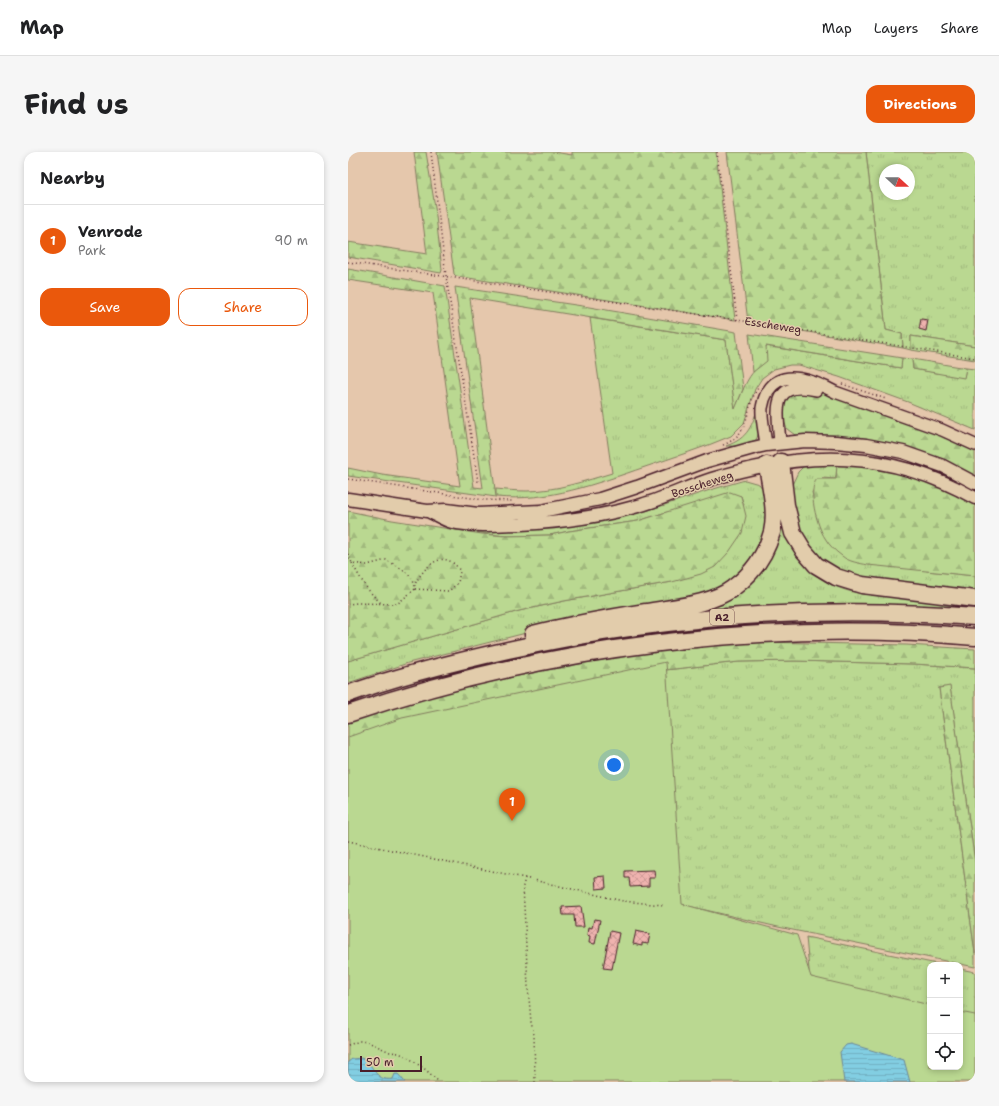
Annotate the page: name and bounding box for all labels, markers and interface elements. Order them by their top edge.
text: Map [20,15,64,40]
text: Map [822,19,852,37]
text: Layers [874,19,918,37]
text: Share [940,19,979,37]
text: Find us [24,85,129,123]
button: Directions [866,85,975,123]
north arrow [879,164,915,200]
text: Nearby [40,167,105,189]
text: Venrode [78,222,143,242]
text: 1 [50,232,56,249]
text: 90 m [274,232,308,249]
text: Park [78,242,106,259]
button: Save [40,288,170,326]
button: Share [178,288,308,326]
street label: Esscheweg [743,314,803,337]
street label: Bosscheweg [669,467,735,501]
road number: A2 [710,609,734,625]
your location [604,755,624,775]
pin: 1 [499,788,525,821]
map controls [927,962,963,1070]
button: + [927,962,963,998]
button: − [927,998,963,1034]
button: locate [927,1034,963,1070]
scale bar [360,1054,422,1073]
text: 50 m [366,1055,394,1070]

